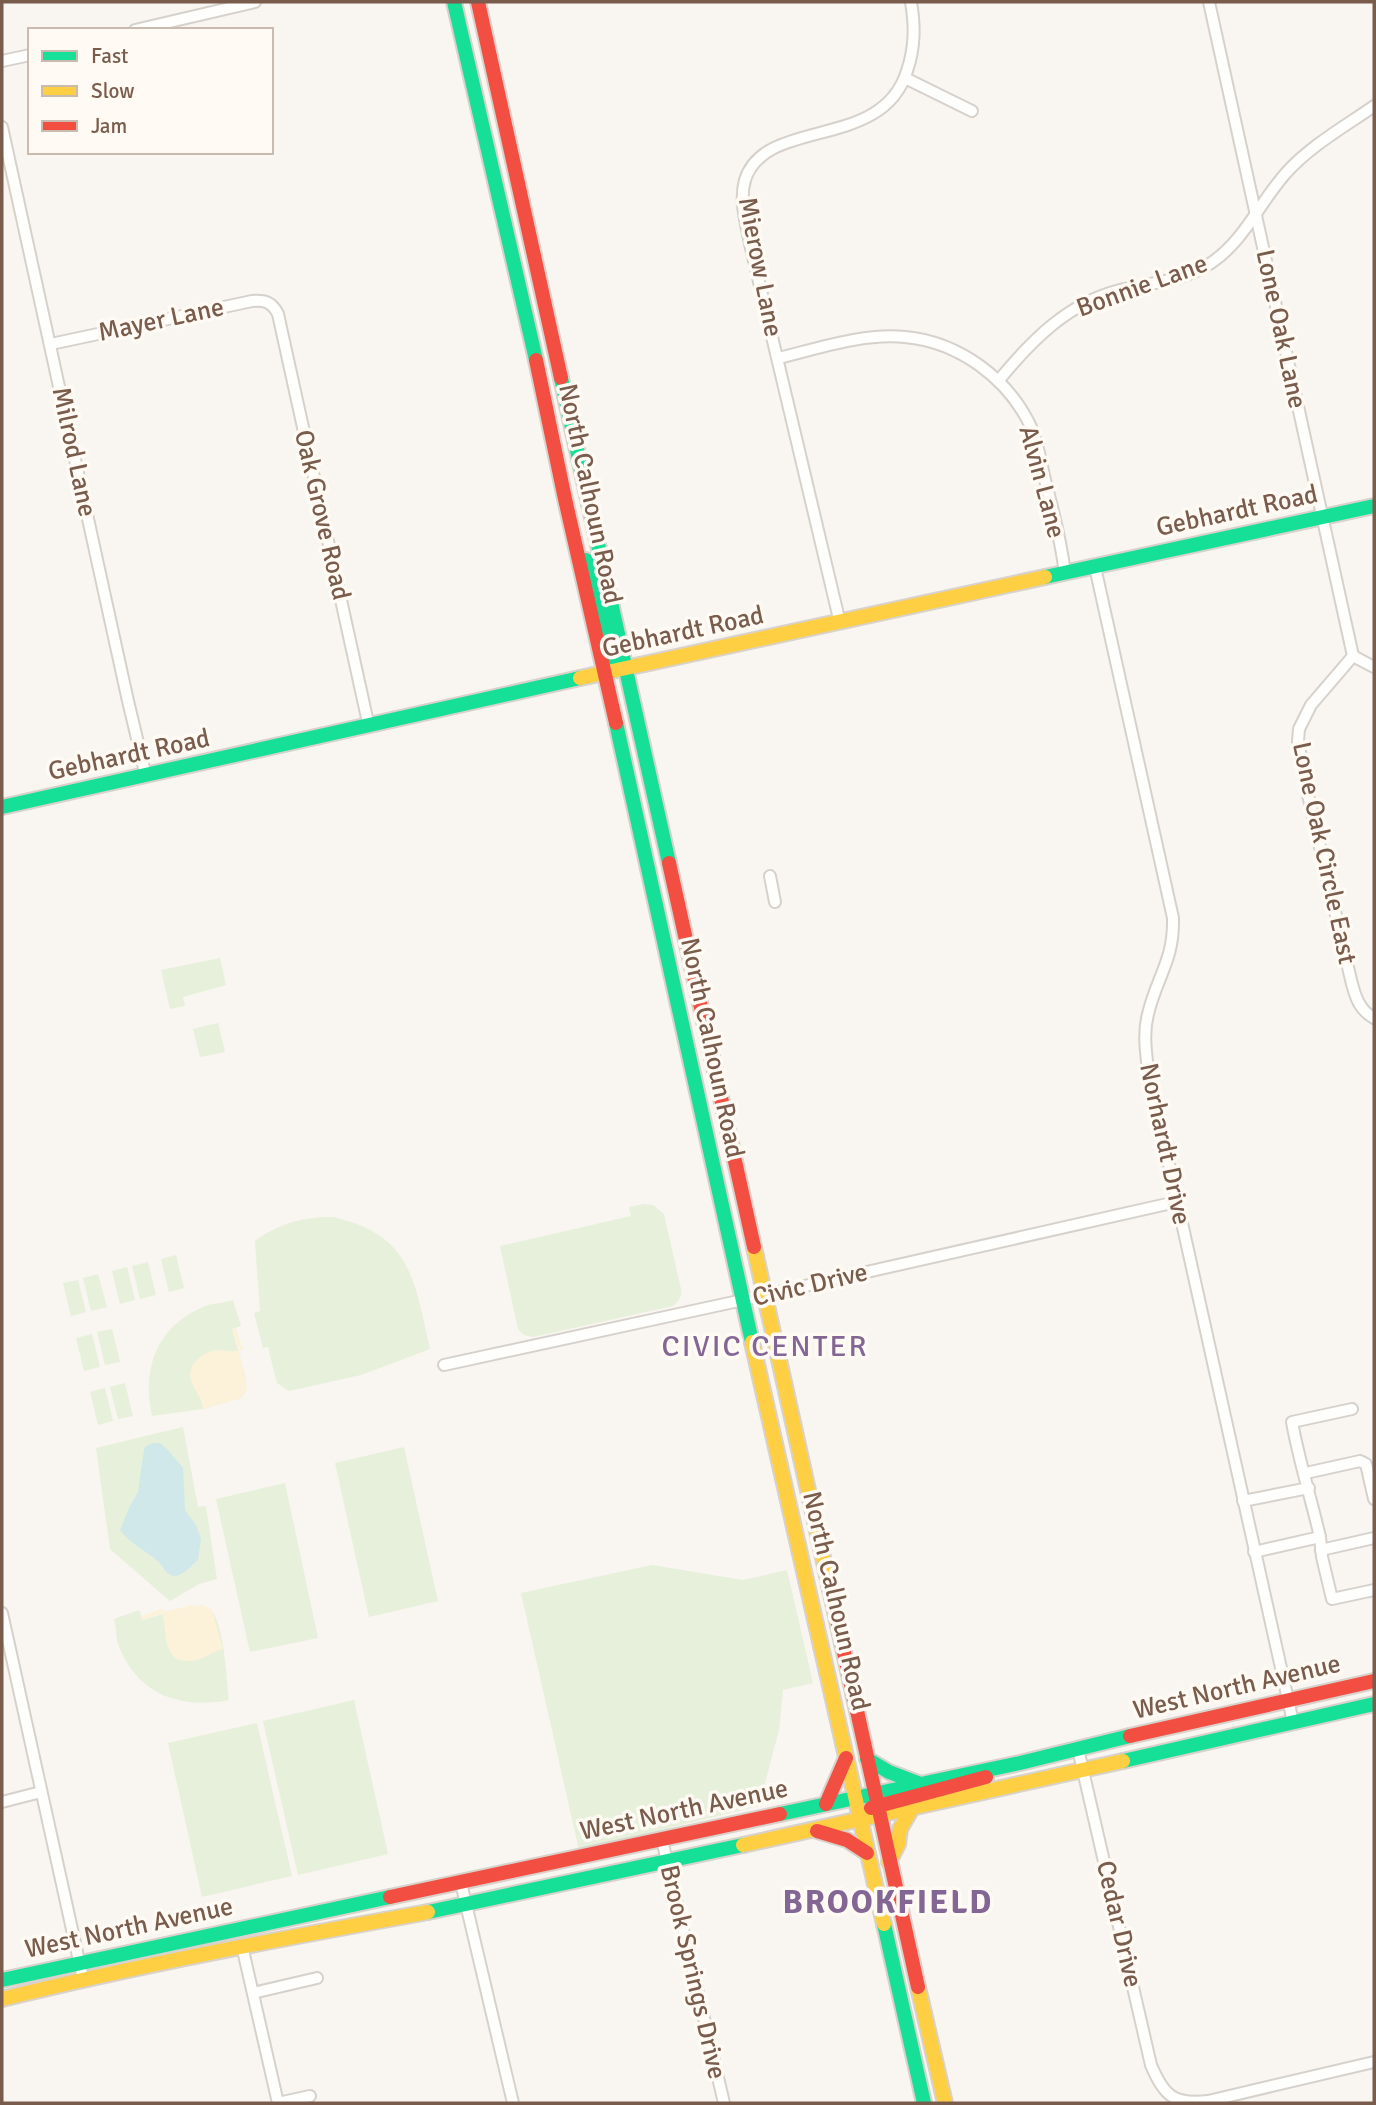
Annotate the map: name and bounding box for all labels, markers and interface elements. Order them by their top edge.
legend [28,28,273,154]
text: Fast [91,43,128,69]
text: Slow [91,78,135,104]
text: Jam [91,113,127,139]
street label: Mierow Lane [731,194,789,340]
street label: Lone Oak Lane [1249,247,1313,411]
street label: Bonnie Lane [1072,248,1212,324]
street label: Mayer Lane [95,291,227,349]
street label: North Calhoun Road [551,381,629,607]
street label: Milrod Lane [45,384,103,520]
street label: Alvin Lane [1012,422,1072,542]
street label: Oak Grove Road [287,427,357,603]
street label: Gebhardt Road [1153,478,1321,544]
street label: Gebhardt Road [599,599,767,665]
street label: Gebhardt Road [45,722,213,788]
street label: Lone Oak Circle East [1285,739,1363,967]
street label: North Calhoun Road [673,935,751,1161]
street label: Norhardt Drive [1132,1060,1198,1228]
street label: Civic Drive [749,1256,871,1314]
district label: CIVIC CENTER [662,1328,868,1365]
street label: North Calhoun Road [795,1488,877,1714]
street label: West North Avenue [1130,1648,1344,1726]
street label: West North Avenue [577,1772,791,1848]
street label: Cedar Drive [1089,1858,1149,1990]
street label: Brook Springs Drive [653,1862,733,2082]
district label: BROOKFIELD [783,1882,993,1923]
street label: West North Avenue [22,1890,236,1966]

